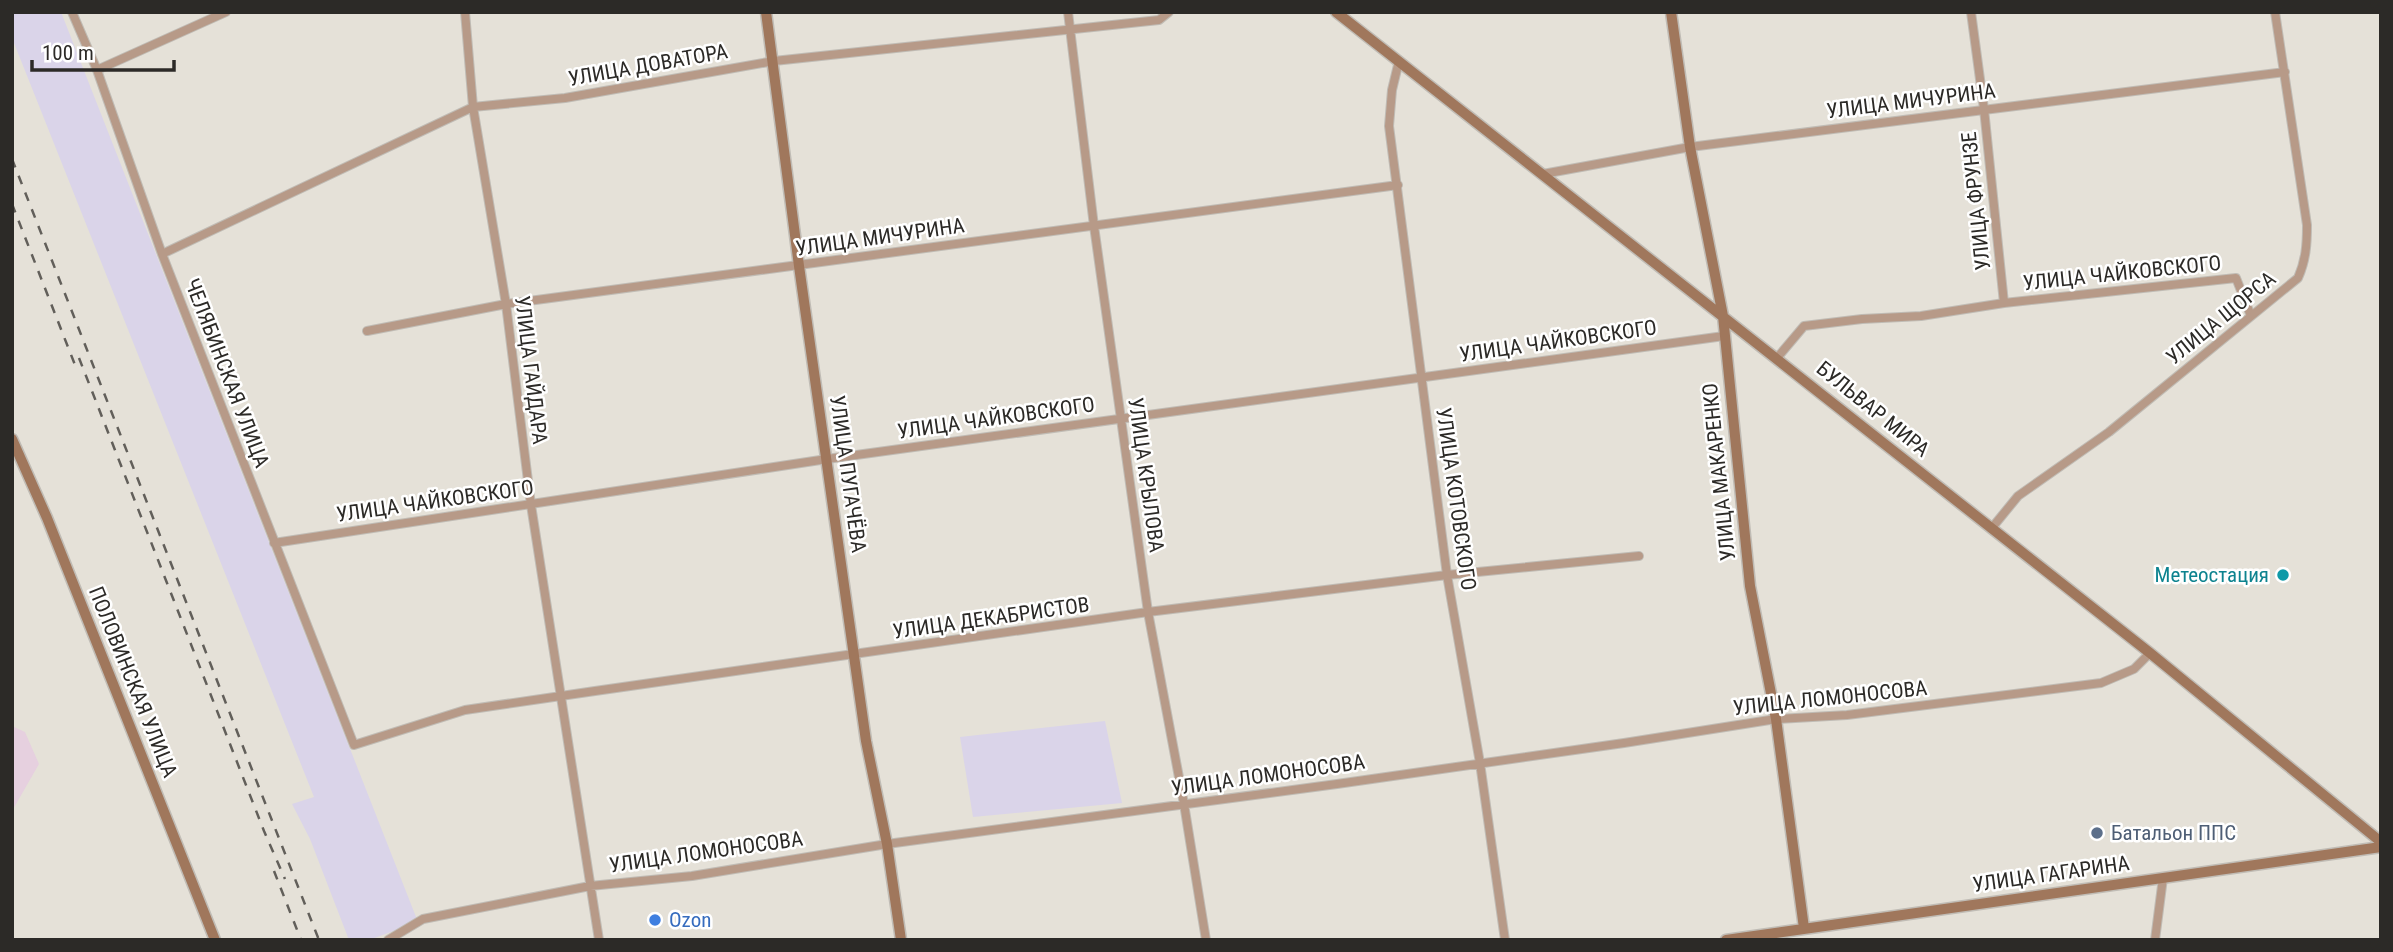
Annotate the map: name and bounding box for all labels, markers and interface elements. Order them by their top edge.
scale bar [32,28,173,72]
street label: УЛИЦА ДОВАТОРА [566,39,730,91]
text: 100 m [42,41,94,65]
street label: УЛИЦА МИЧУРИНА [1825,79,1997,123]
street label: УЛИЦА ФРУНЗЕ [1957,131,1995,271]
street label: УЛИЦА МИЧУРИНА [794,213,966,261]
street label: УЛИЦА ЧАЙКОВСКОГО [2022,251,2222,295]
street label: УЛИЦА ЩОРСА [2162,267,2280,369]
street label: ЧЕЛЯБИНСКАЯ УЛИЦА [180,275,274,471]
street label: УЛИЦА ГАЙДАРА [510,294,552,446]
street label: УЛИЦА ЧАЙКОВСКОГО [1458,315,1658,367]
street label: БУЛЬВАР МИРА [1812,356,1934,462]
street label: УЛИЦА МАКАРЕНКО [1698,382,1740,562]
street label: УЛИЦА ЧАЙКОВСКОГО [896,392,1096,444]
street label: УЛИЦА ПУГАЧЁВА [825,394,871,554]
street label: УЛИЦА КРЫЛОВА [1123,396,1169,554]
street label: УЛИЦА КОТОВСКОГО [1431,406,1481,592]
street label: УЛИЦА ЧАЙКОВСКОГО [335,475,535,527]
place label: Метеостация [2155,563,2269,587]
marker: Метеостация [2275,567,2291,583]
street label: ПОЛОВИНСКАЯ УЛИЦА [84,583,182,781]
street label: УЛИЦА ДЕКАБРИСТОВ [891,592,1091,644]
street label: УЛИЦА ЛОМОНОСОВА [1732,676,1928,720]
street label: УЛИЦА ЛОМОНОСОВА [1170,750,1366,800]
place label: Батальон ППС [2111,821,2236,845]
marker: Батальон ППС [2089,825,2105,841]
street label: УЛИЦА ЛОМОНОСОВА [608,827,804,877]
street label: УЛИЦА ГАГАРИНА [1971,851,2131,897]
place label: Ozon [669,908,711,932]
marker: Ozon [647,912,663,928]

